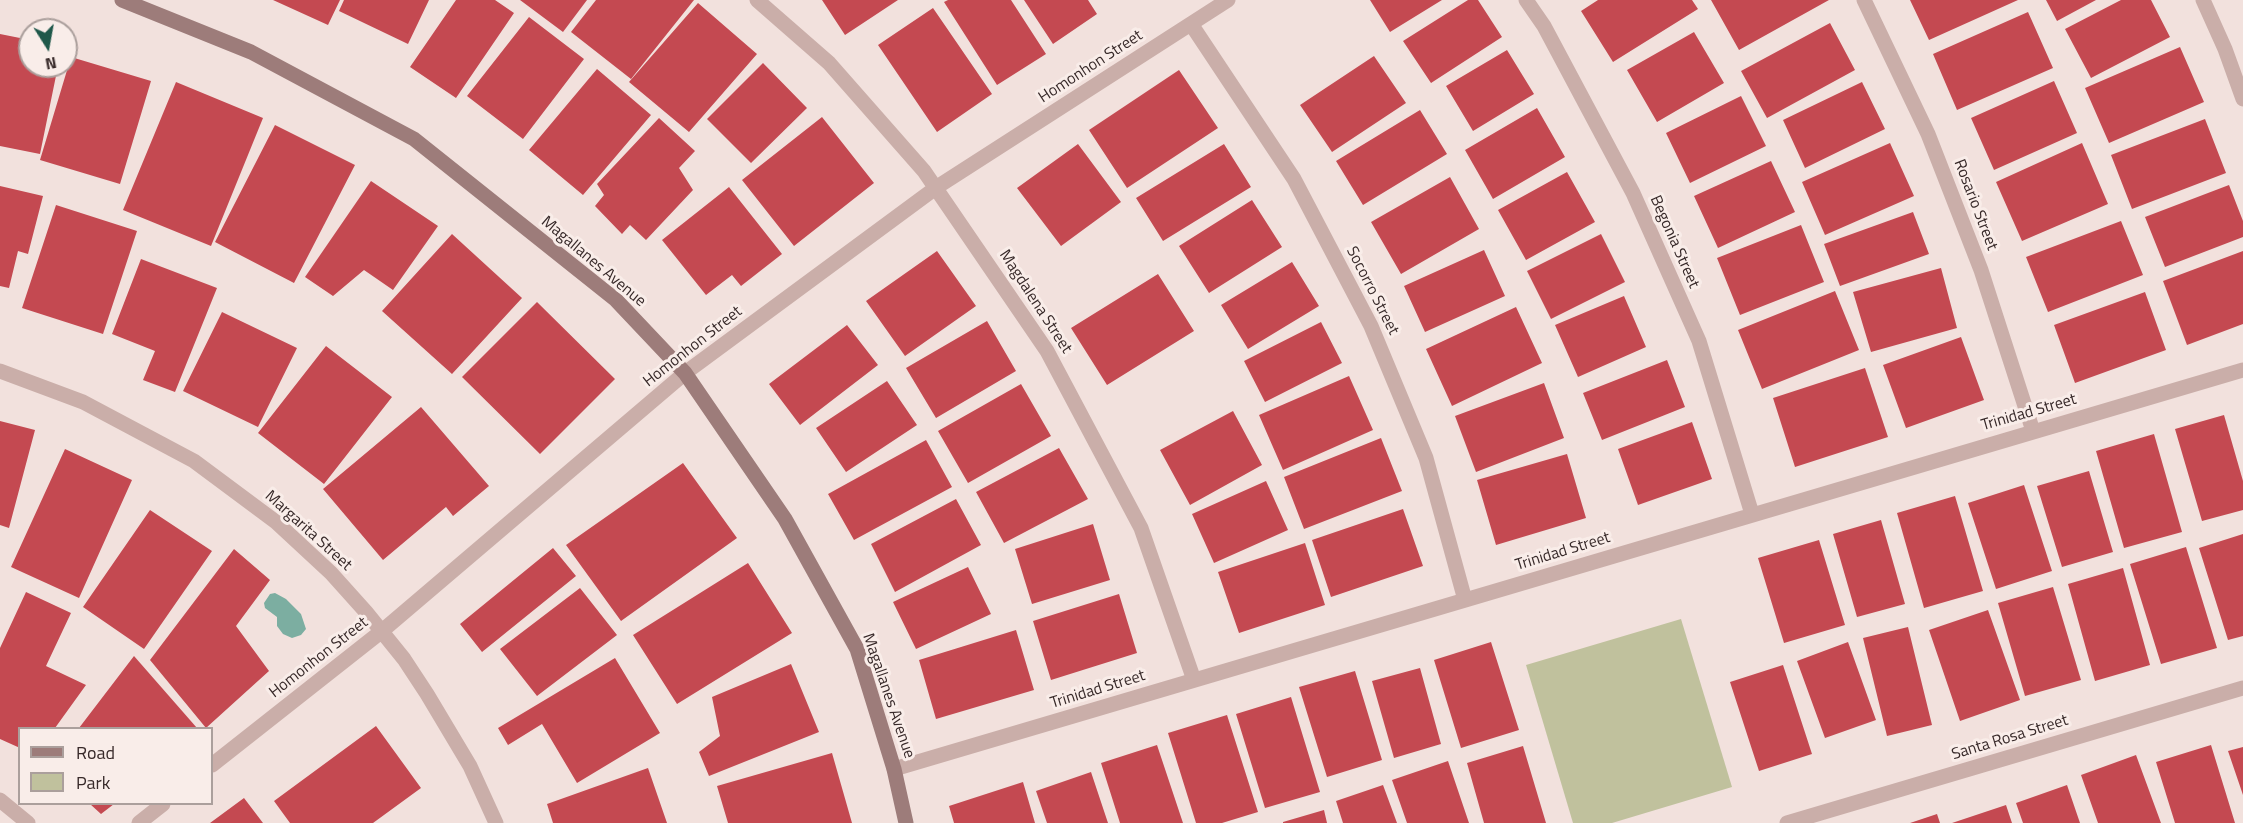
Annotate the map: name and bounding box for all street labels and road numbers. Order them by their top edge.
street label: Homonhon Street [1035,26,1147,108]
street label: Rosario Street [1949,157,2001,253]
street label: Begonia Street [1645,193,1703,291]
street label: Magallanes Avenue [537,213,649,311]
street label: Socorro Street [1342,244,1402,338]
street label: Magdalena Street [994,247,1076,357]
street label: Homonhon Street [640,303,746,391]
street label: Trinidad Street [1979,390,2079,436]
street label: Margarita Street [260,487,356,575]
street label: Trinidad Street [1513,529,1613,575]
street label: Homonhon Street [266,614,372,702]
street label: Magallanes Avenue [858,631,918,761]
street label: Trinidad Street [1048,667,1148,713]
street label: Santa Rosa Street [1949,711,2071,765]

